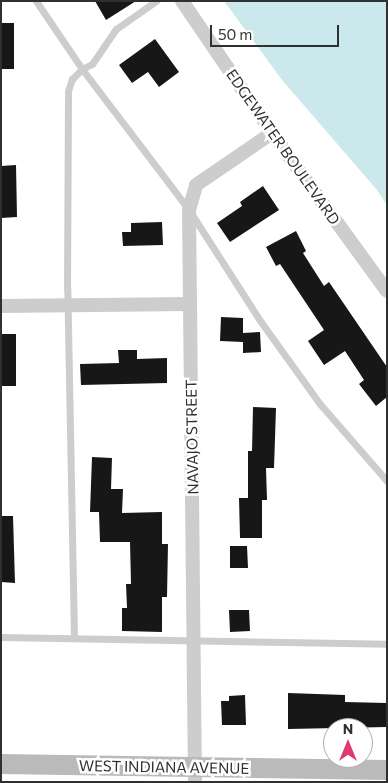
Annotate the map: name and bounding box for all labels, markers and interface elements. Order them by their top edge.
scale bar [213,15,342,47]
text: 50 m [218,25,252,43]
street label: EDGEWATER BOULEVARD [222,66,344,228]
street label: NAVAJO STREET [182,379,202,495]
north arrow [323,718,373,768]
text: N [343,720,353,737]
street label: WEST INDIANA AVENUE [79,757,249,777]

